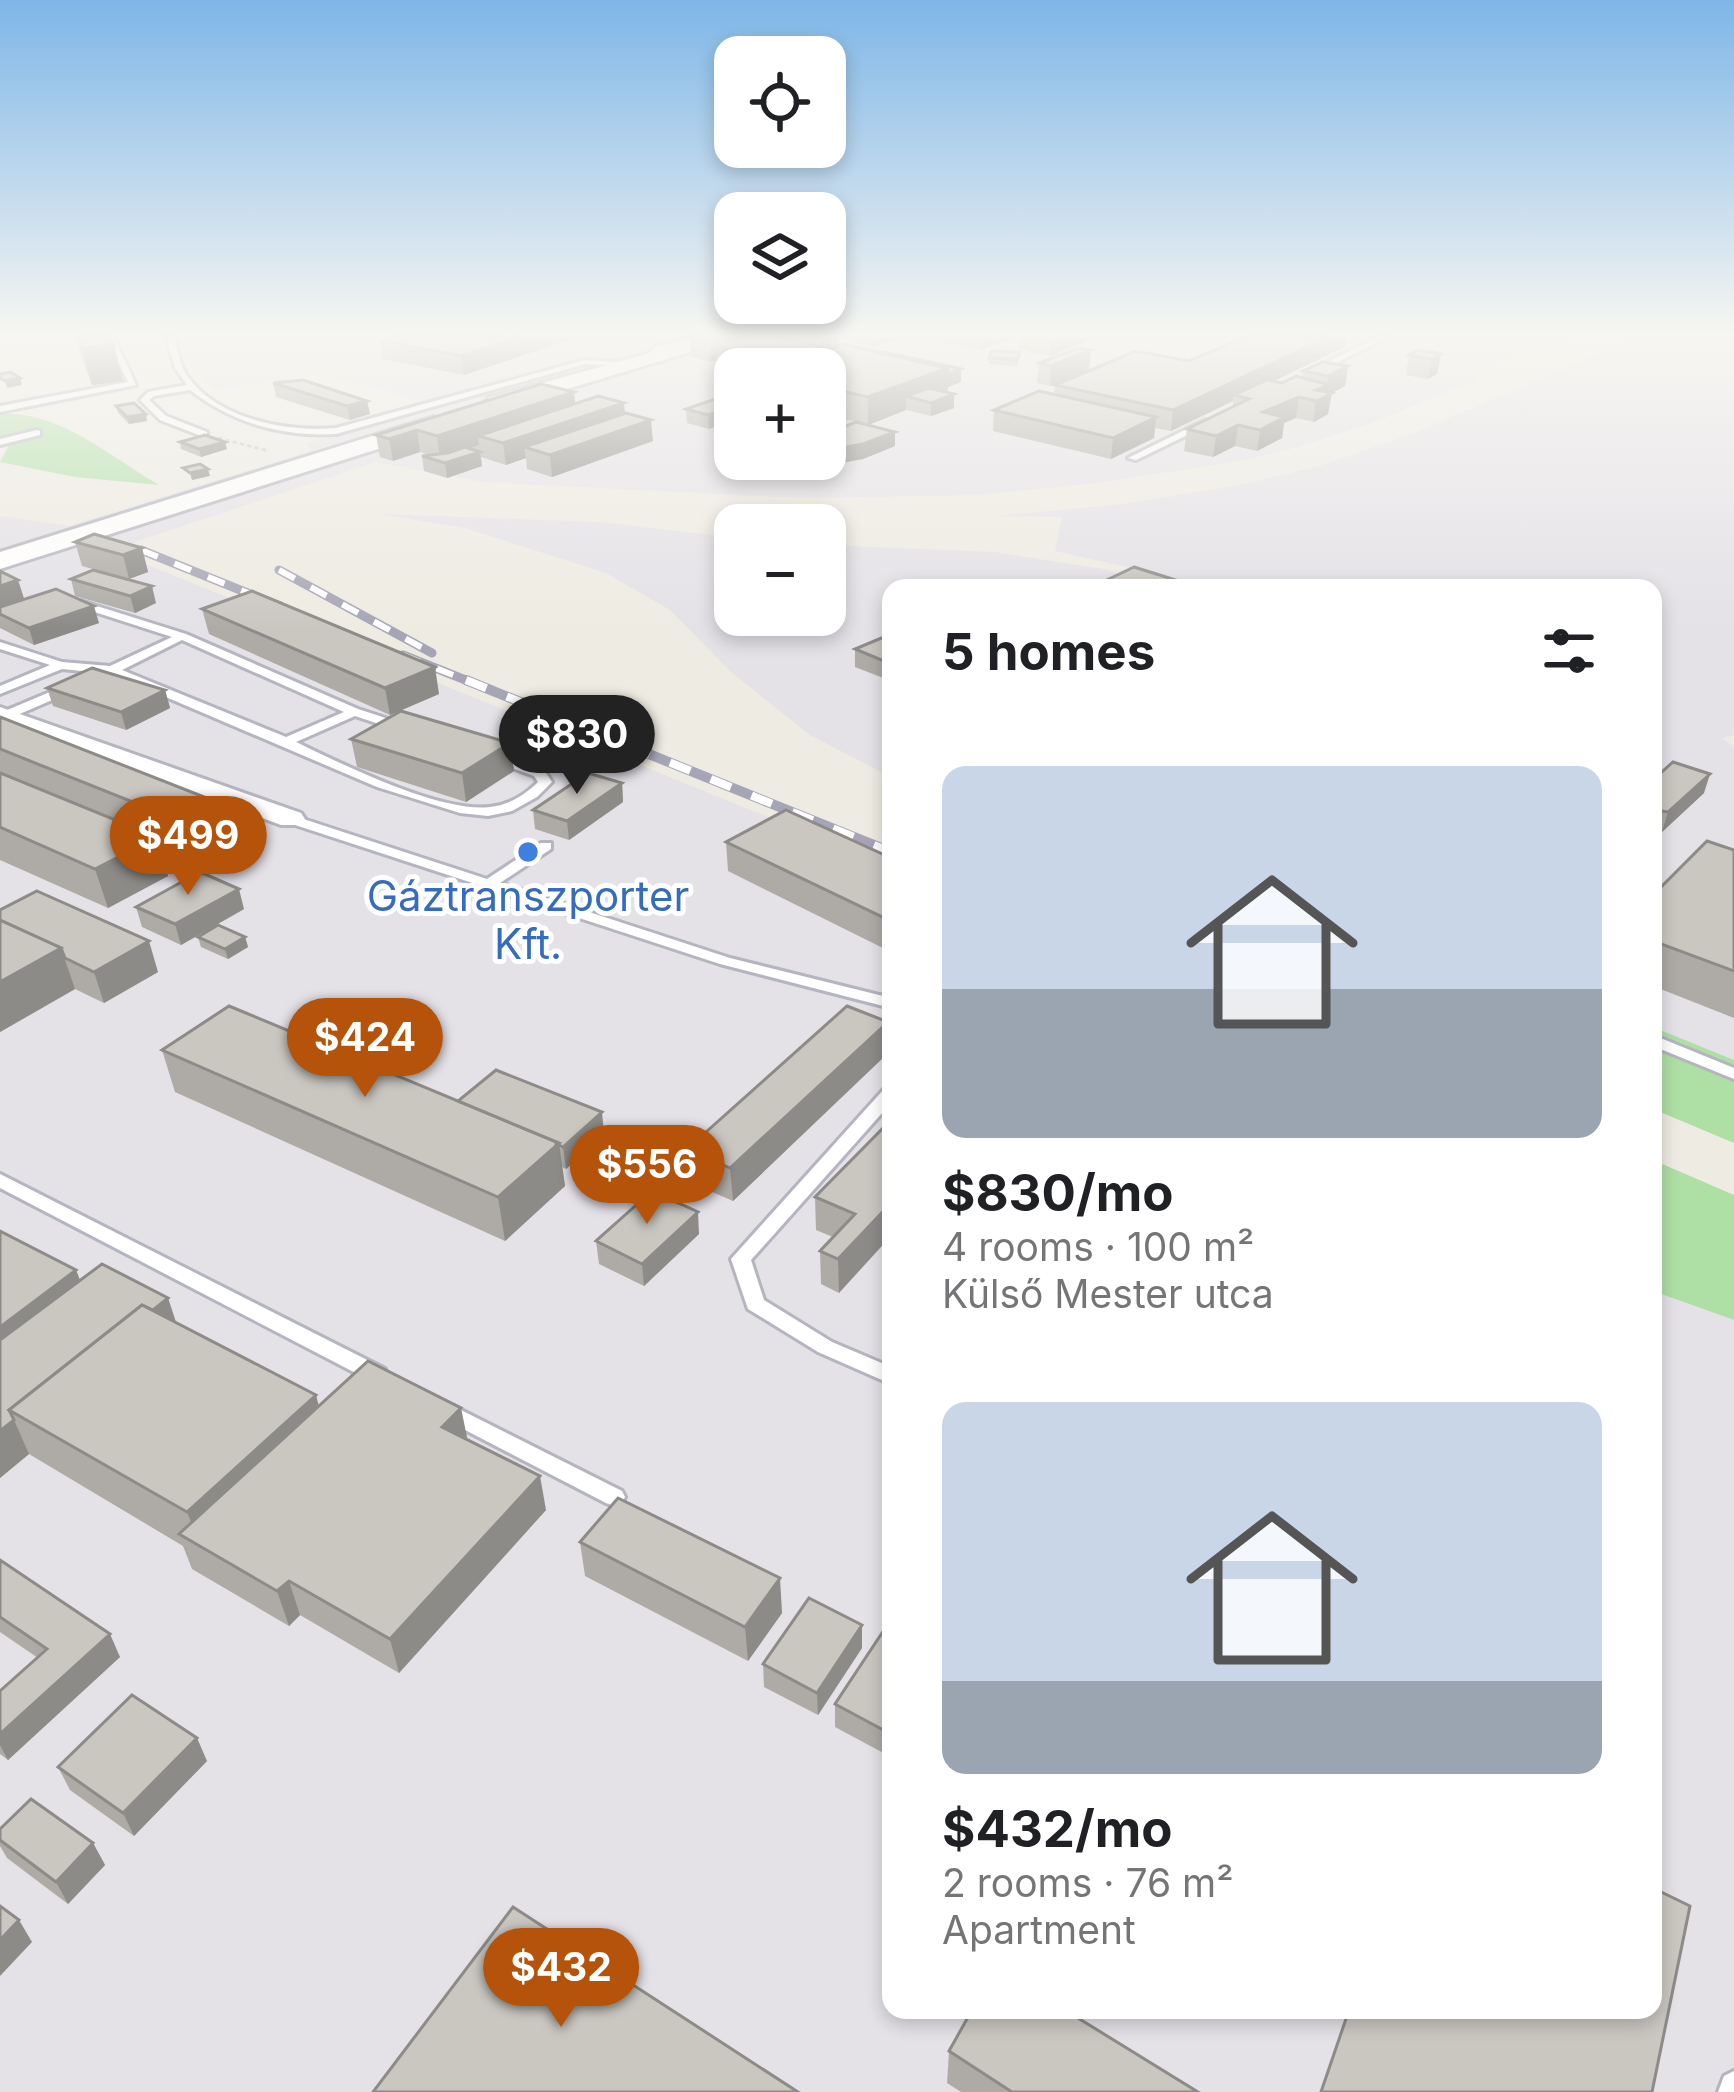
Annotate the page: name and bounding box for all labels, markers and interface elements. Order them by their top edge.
map controls [714,36,846,636]
button: locate [714,36,846,168]
button: layers [714,192,846,324]
button: + [714,348,846,480]
button: − [714,504,846,636]
icon: filters [1536,618,1602,684]
text: 5 homes [942,621,1155,682]
pin: $830 [506,695,648,797]
text: $830 [526,710,628,757]
pin: $499 [117,796,259,898]
text: $499 [137,811,239,858]
marker: Gáztranszporter Kft. [515,839,541,865]
icon: home [1164,844,1380,1060]
place label: Gáztranszporter Kft. [367,870,689,969]
pin: $424 [294,998,436,1100]
text: $424 [314,1013,416,1060]
pin: $556 [576,1125,718,1227]
text: $556 [597,1140,697,1187]
text: $830/mo [942,1162,1174,1223]
text: 4 rooms · 100 m² [942,1223,1254,1270]
text: Külső Mester utca [942,1270,1274,1317]
icon: home [1164,1480,1380,1696]
text: $432/mo [942,1798,1173,1859]
text: 2 rooms · 76 m² [942,1859,1234,1906]
text: Apartment [942,1906,1136,1953]
pin: $432 [490,1928,632,2030]
text: $432 [510,1943,612,1990]

